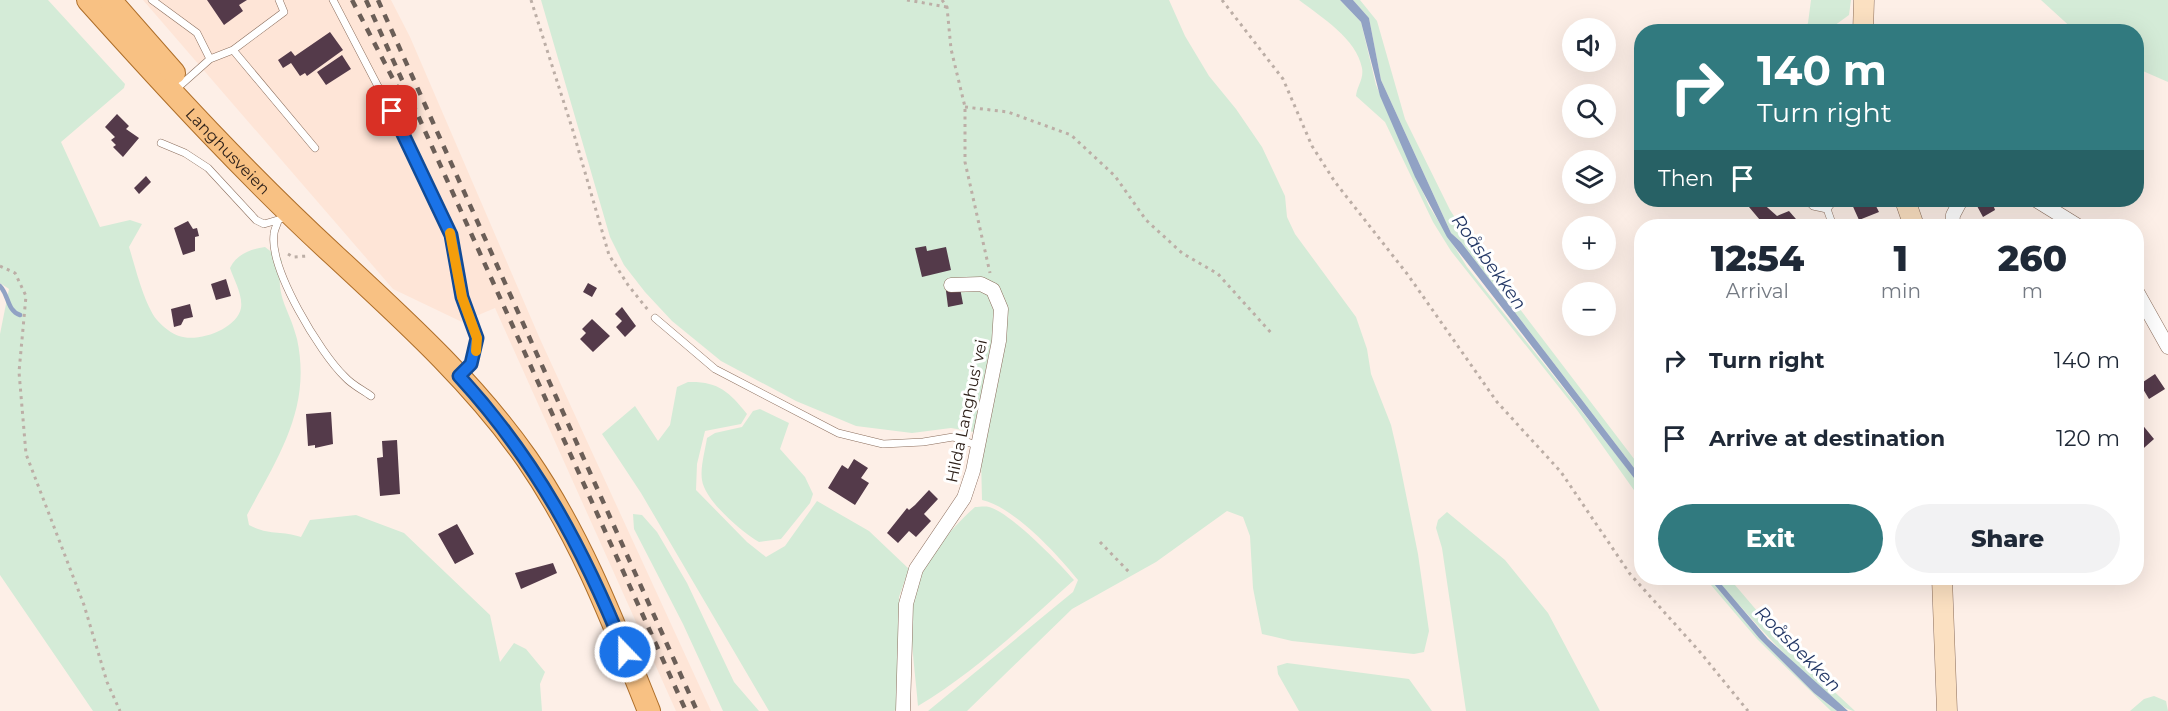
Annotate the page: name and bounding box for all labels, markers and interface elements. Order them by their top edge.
map controls [1562,18,1616,336]
button: sound [1562,18,1616,72]
text: 140 m [1757,44,1887,96]
icon: right [1658,48,1736,126]
button: search [1562,84,1616,138]
pin [366,85,417,136]
icon: arrive [375,94,408,127]
text: Turn right [1757,96,1892,129]
street label: Langhusveien [182,104,274,198]
button: layers [1562,150,1616,204]
icon: arrive [1726,162,1759,195]
text: Then [1658,165,1714,192]
water label: Roåsbekken [1447,210,1531,314]
button: + [1562,216,1616,270]
text: 12:54 [1711,236,1804,280]
text: 1 [1894,236,1908,280]
text: 260 [1998,236,2067,280]
text: Arrival [1726,279,1789,303]
text: min [1881,279,1921,303]
text: m [2022,279,2043,303]
button: − [1562,282,1616,336]
street label: Hilda Langhus' vei [942,338,991,484]
icon: right [1658,344,1691,377]
text: Turn right [1709,347,1824,374]
text: 140 m [2054,347,2120,374]
icon: arrive [1658,422,1691,455]
text: Arrive at destination [1709,425,1945,452]
text: 120 m [2056,425,2120,452]
button: Exit [1658,504,1883,573]
button: Share [1895,504,2120,573]
water label: Roåsbekken [1750,601,1846,697]
position arrow [593,620,657,684]

